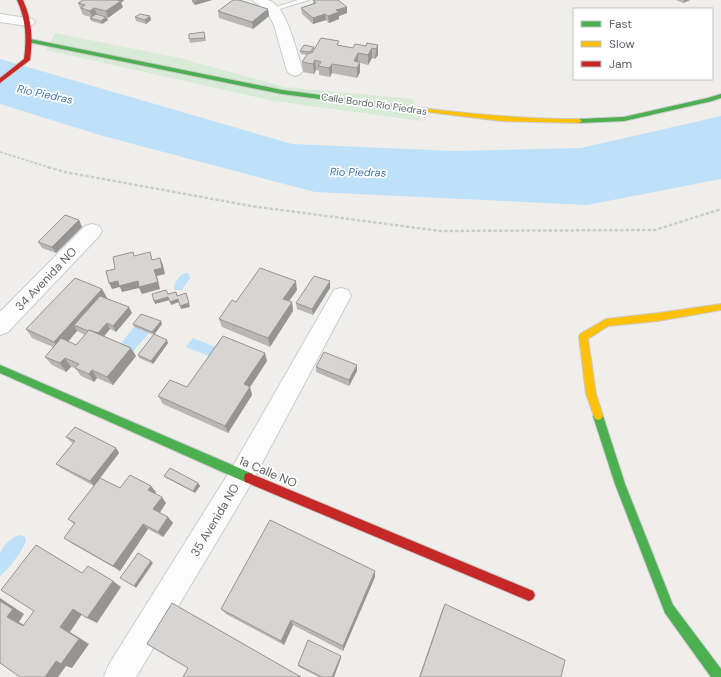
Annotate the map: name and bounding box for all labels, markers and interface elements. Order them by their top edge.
legend [573,8,713,80]
text: Fast [609,16,632,32]
text: Slow [609,36,635,52]
text: Jam [609,56,632,72]
water label: Río Piedras [16,81,75,107]
street label: Calle Bordo Río Piedras [320,90,428,118]
water label: Río Piedras [330,165,387,180]
street label: 34 Avenida NO [12,244,80,314]
street label: 1a Calle NO [237,453,299,491]
street label: 35 Avenida NO [187,481,243,559]

